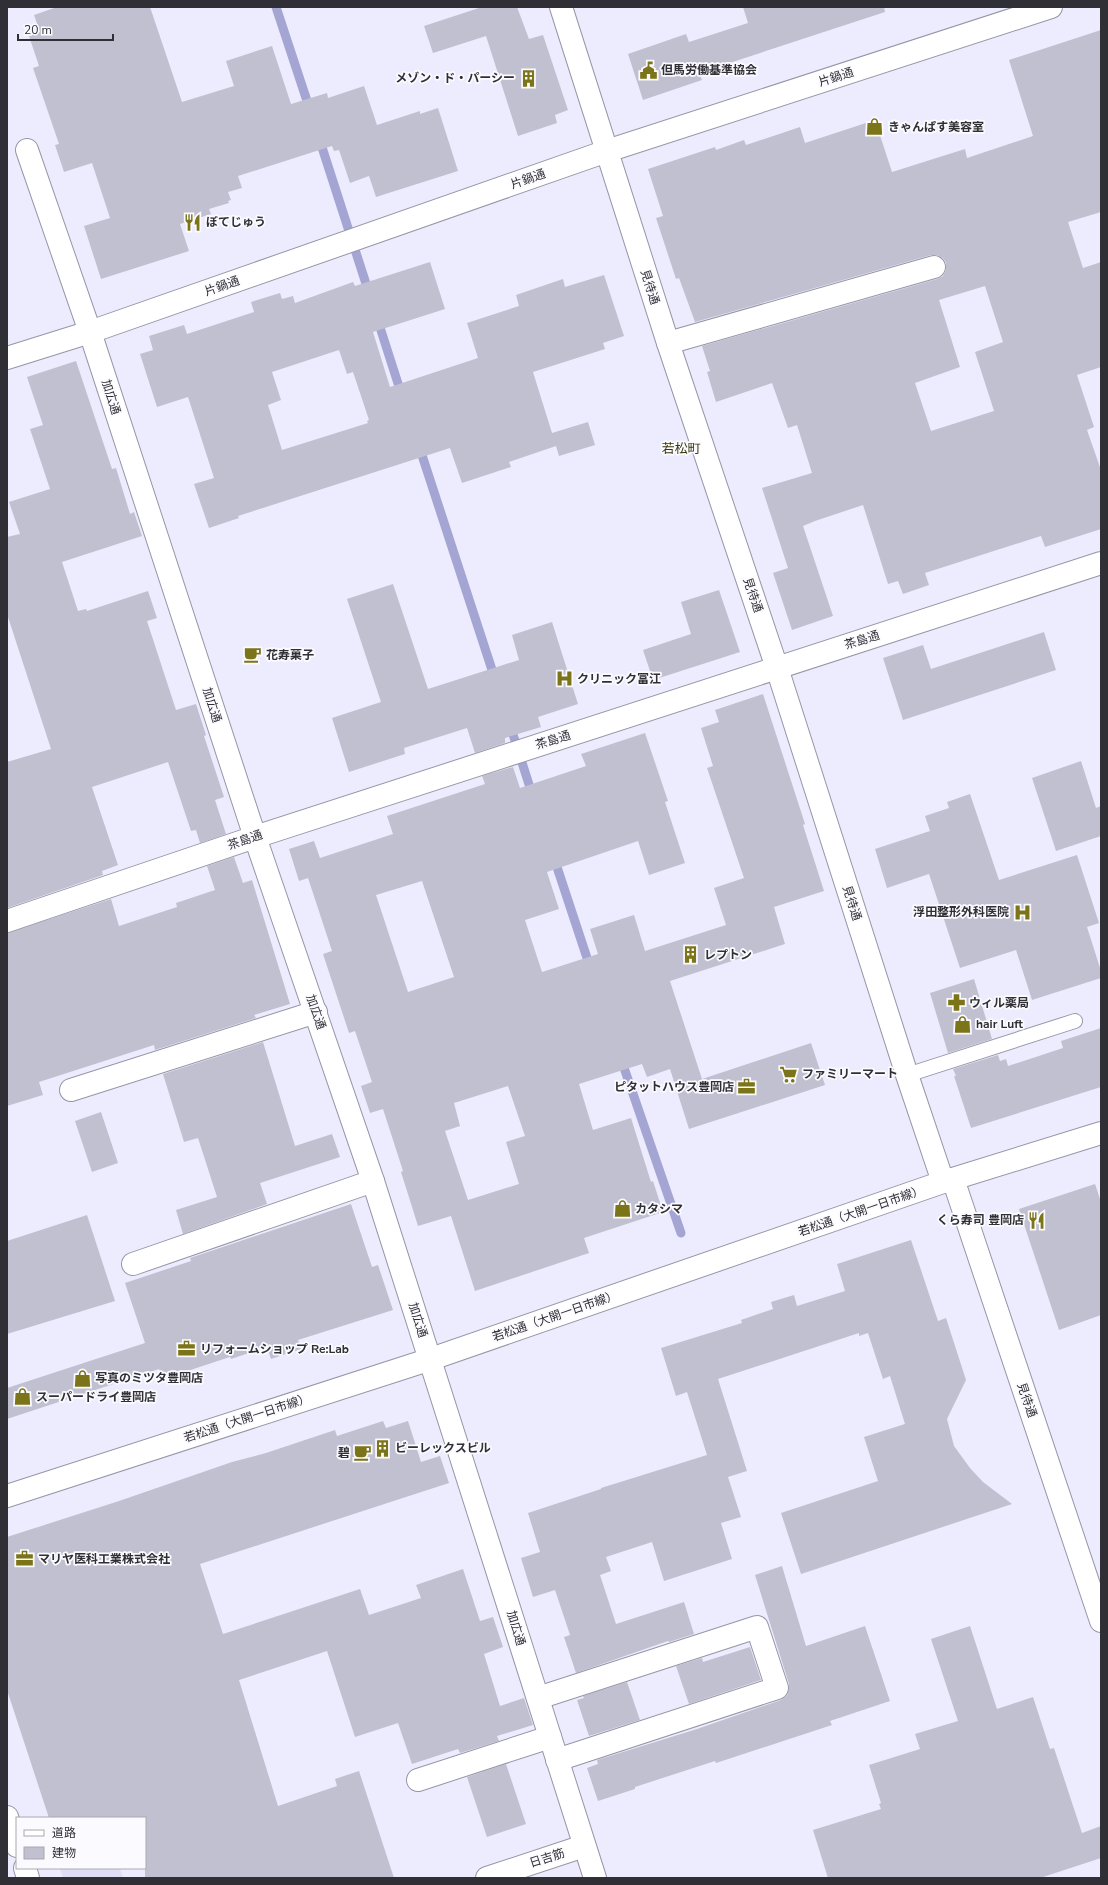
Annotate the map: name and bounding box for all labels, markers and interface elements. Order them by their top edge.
scale bar [18,16,113,42]
text: 20 m [24,22,52,38]
public building icon: 但馬労働基準協会 [638,60,658,80]
place label: 但馬労働基準協会 [661,62,757,78]
street label: 片鍋通 [816,64,856,90]
building icon: メゾン・ド・パーシー [518,68,538,88]
place label: メゾン・ド・パーシー [395,70,515,86]
shop icon: きゃんぱす美容室 [865,117,885,137]
place label: きゃんぱす美容室 [888,119,984,135]
street label: 片鍋通 [508,166,548,192]
restaurant icon: ぼてじゅう [183,212,203,232]
place label: ぼてじゅう [206,214,266,230]
street label: 見待通 [637,267,663,307]
street label: 片鍋通 [202,273,242,299]
street label: 加広通 [98,377,124,417]
district label: 若松町 [661,440,701,458]
street label: 見待通 [740,575,766,615]
street label: 茶島通 [842,627,882,653]
cafe icon: 花寿菓子 [243,645,263,665]
place label: 花寿菓子 [266,647,314,663]
hospital icon: クリニック冨江 [554,669,574,689]
place label: クリニック冨江 [577,671,661,687]
street label: 加広通 [199,685,225,725]
street label: 茶島通 [533,727,573,753]
street label: 茶島通 [225,827,265,853]
street label: 見待通 [839,883,865,923]
hospital icon: 浮田整形外科医院 [1012,902,1032,922]
place label: 浮田整形外科医院 [913,904,1009,920]
building icon: レプトン [681,945,701,965]
place label: レプトン [704,947,752,963]
street label: 加広通 [303,992,329,1032]
pharmacy icon: ウィル薬局 [946,993,966,1013]
place label: ウィル薬局 [969,995,1029,1011]
shop icon: hair Luft [953,1014,973,1034]
place label: hair Luft [976,1016,1023,1032]
supermarket icon: ファミリーマート [779,1064,799,1084]
place label: ファミリーマート [802,1066,898,1082]
office icon: ピタットハウス豊岡店 [737,1077,757,1097]
place label: ピタットハウス豊岡店 [614,1079,734,1095]
street label: 若松通（大開一日市線） [796,1182,926,1240]
shop icon: カタシマ [612,1199,632,1219]
place label: カタシマ [635,1201,683,1217]
restaurant icon: くら寿司 豊岡店 [1027,1210,1047,1230]
place label: くら寿司 豊岡店 [937,1212,1024,1228]
street label: 若松通（大開一日市線） [490,1287,620,1345]
street label: 加広通 [405,1300,431,1340]
office icon: リフォームショップ Re:Lab [177,1339,197,1359]
place label: リフォームショップ Re:Lab [200,1341,349,1357]
shop icon: 写真のミツタ豊岡店 [72,1368,92,1388]
place label: 写真のミツタ豊岡店 [95,1370,203,1386]
street label: 見待通 [1014,1380,1040,1420]
shop icon: スーパードライ豊岡店 [13,1387,33,1407]
place label: スーパードライ豊岡店 [36,1389,156,1405]
street label: 若松通（大開一日市線） [182,1390,312,1446]
building icon: ビーレックスビル [372,1438,392,1458]
place label: ビーレックスビル [395,1440,491,1456]
cafe icon: 碧 [353,1443,373,1463]
place label: 碧 [338,1445,350,1461]
office icon: マリヤ医科工業株式会社 [15,1549,35,1569]
place label: マリヤ医科工業株式会社 [38,1551,170,1567]
street label: 加広通 [503,1608,529,1648]
legend [16,1817,146,1869]
text: 道路 [52,1825,76,1841]
text: 建物 [52,1845,76,1861]
street label: 日吉筋 [527,1845,567,1871]

